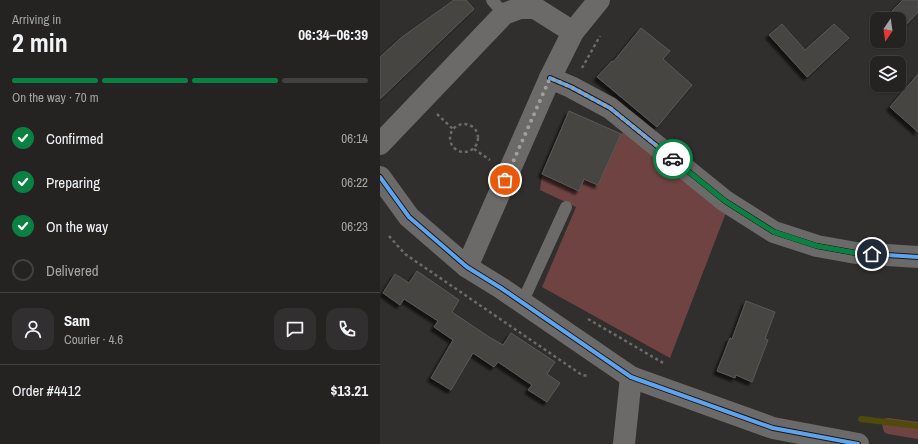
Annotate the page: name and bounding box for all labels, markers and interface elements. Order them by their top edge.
text: Arriving in [12,11,61,28]
north arrow [870,12,906,48]
map controls [870,12,906,92]
text: 06:34–06:39 [298,24,368,45]
text: 2 min [12,25,68,60]
button: layers [870,56,906,92]
text: On the way · 70 m [12,89,99,106]
icon: check [12,127,34,149]
text: Confirmed [46,128,103,149]
text: 06:14 [341,130,368,147]
courier [653,139,693,179]
icon: car [662,148,684,170]
pin [488,163,522,197]
icon: bag [494,169,516,191]
icon: check [12,171,34,193]
text: Preparing [46,172,100,193]
text: 06:22 [341,174,368,191]
icon: check [12,215,34,237]
text: On the way [46,216,108,237]
text: 06:23 [341,218,368,235]
pin [855,237,889,271]
icon: home [861,243,883,265]
text: Delivered [46,260,99,281]
button: person [12,308,54,350]
button: chat [274,308,316,350]
button: phone [326,308,368,350]
text: Sam [64,310,90,331]
text: Courier · 4.6 [64,331,123,348]
text: Order #4412 [12,380,81,401]
text: $13.21 [330,380,368,401]

